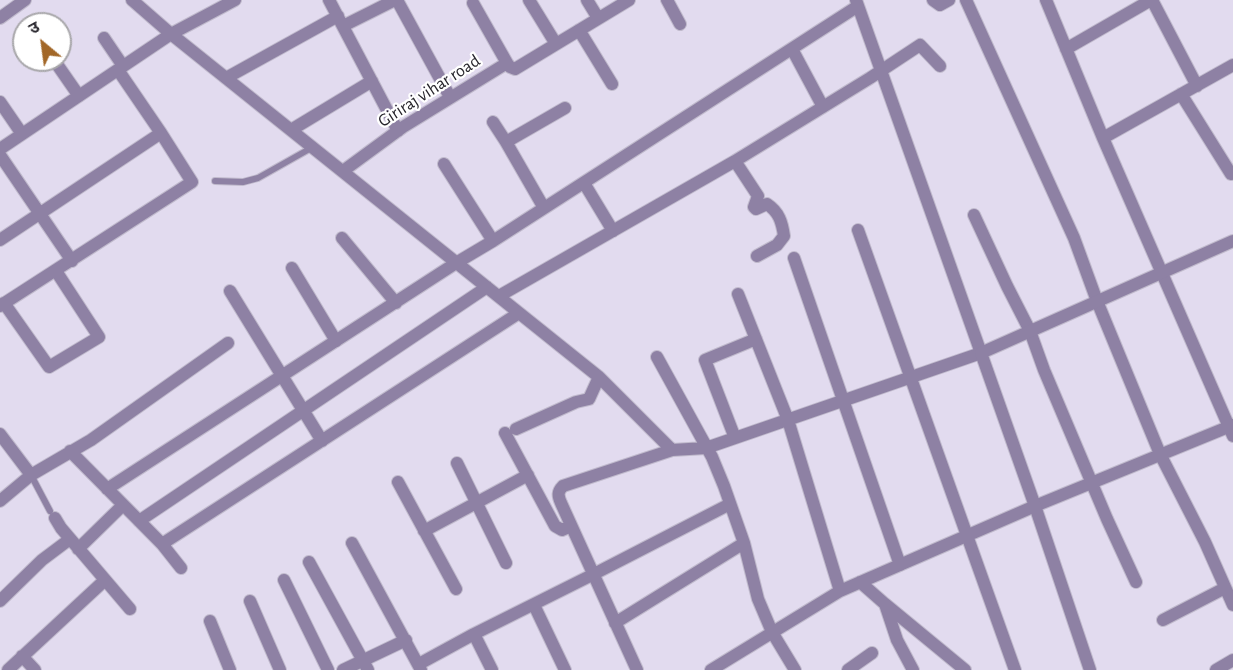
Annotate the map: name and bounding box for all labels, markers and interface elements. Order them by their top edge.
north arrow [12,12,72,72]
text: उ [26,19,42,37]
street label: Giriraj vihar road [374,50,484,132]

